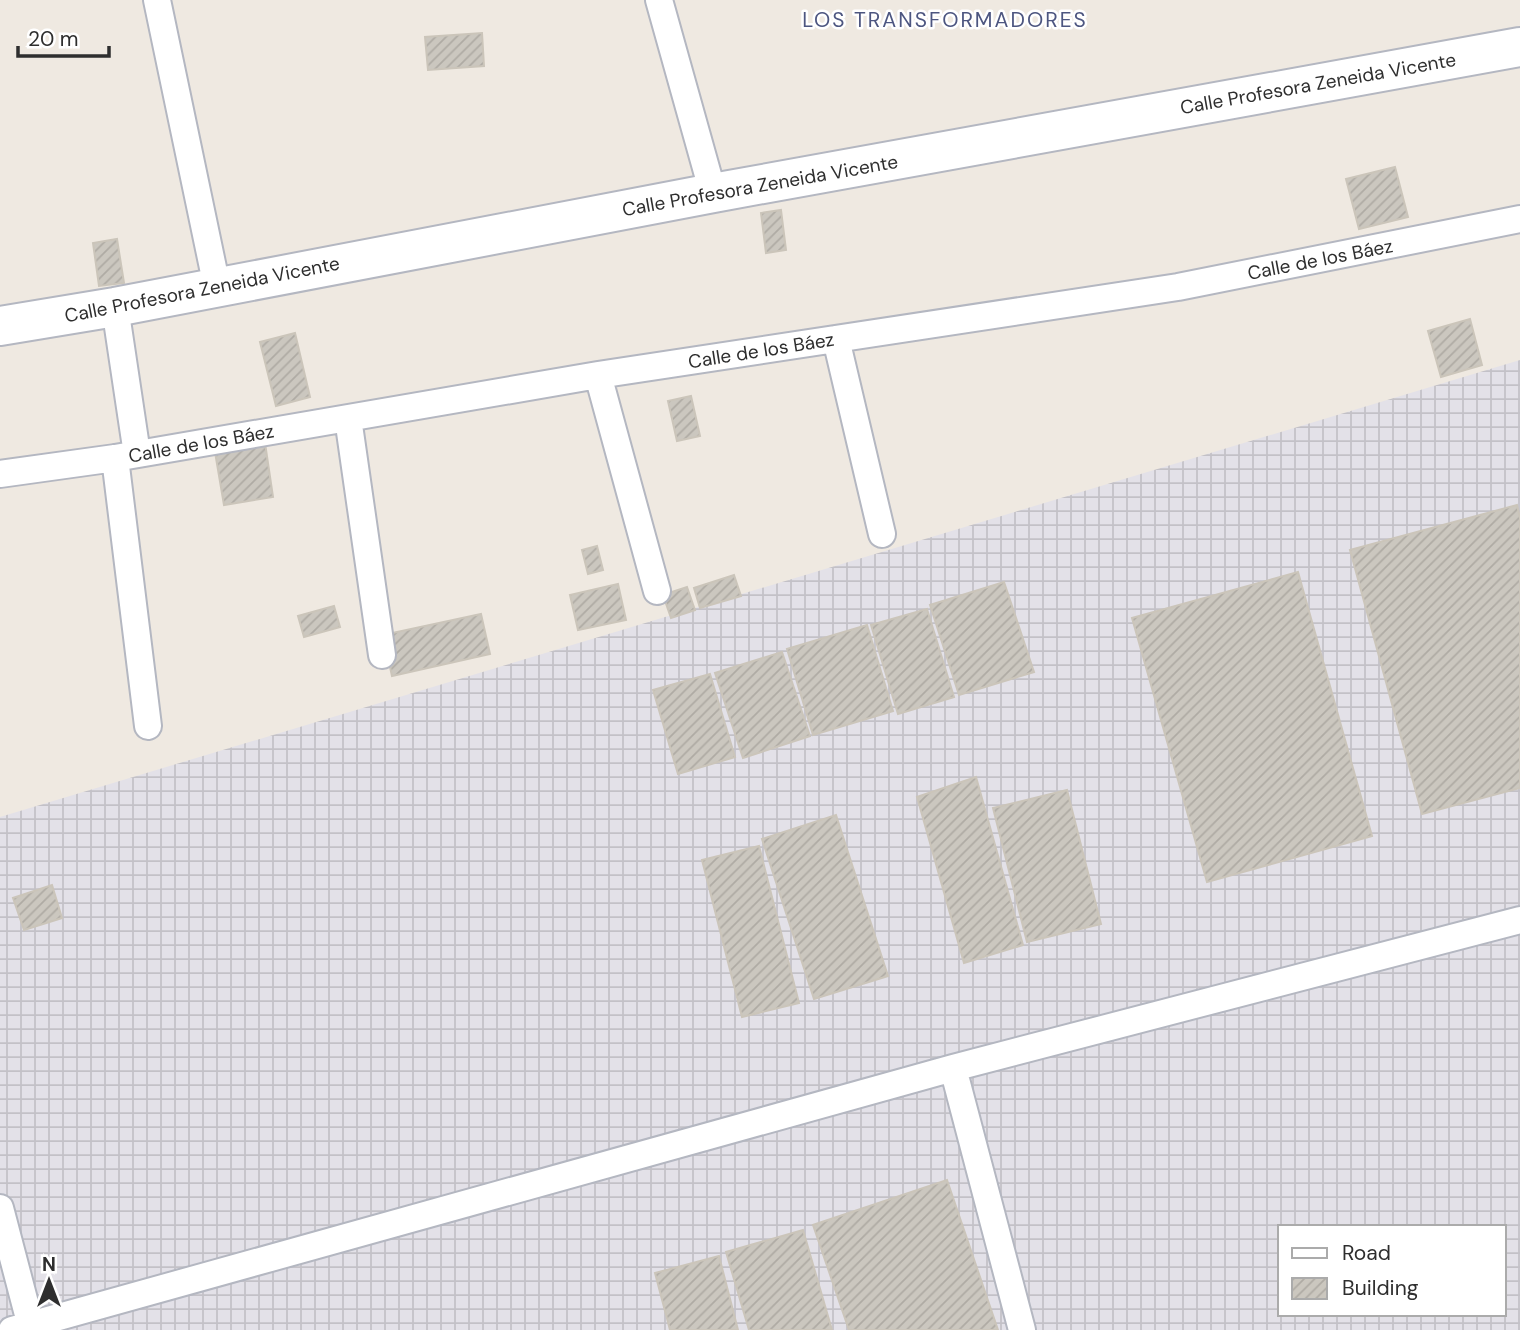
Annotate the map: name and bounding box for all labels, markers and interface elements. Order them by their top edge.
district label: LOS TRANSFORMADORES [802,6,1088,34]
scale bar [18,14,108,58]
text: 20 m [28,25,79,53]
street label: Calle Profesora Zeneida Vicente [1178,47,1458,120]
street label: Calle Profesora Zeneida Vicente [620,149,900,222]
street label: Calle de los Báez [1245,233,1395,286]
street label: Calle Profesora Zeneida Vicente [62,251,342,328]
street label: Calle de los Báez [686,327,836,374]
street label: Calle de los Báez [126,418,276,469]
legend [1278,1225,1506,1316]
text: Road [1342,1239,1391,1267]
north arrow [14,1246,84,1316]
text: N [42,1252,56,1277]
text: Building [1342,1274,1419,1302]

